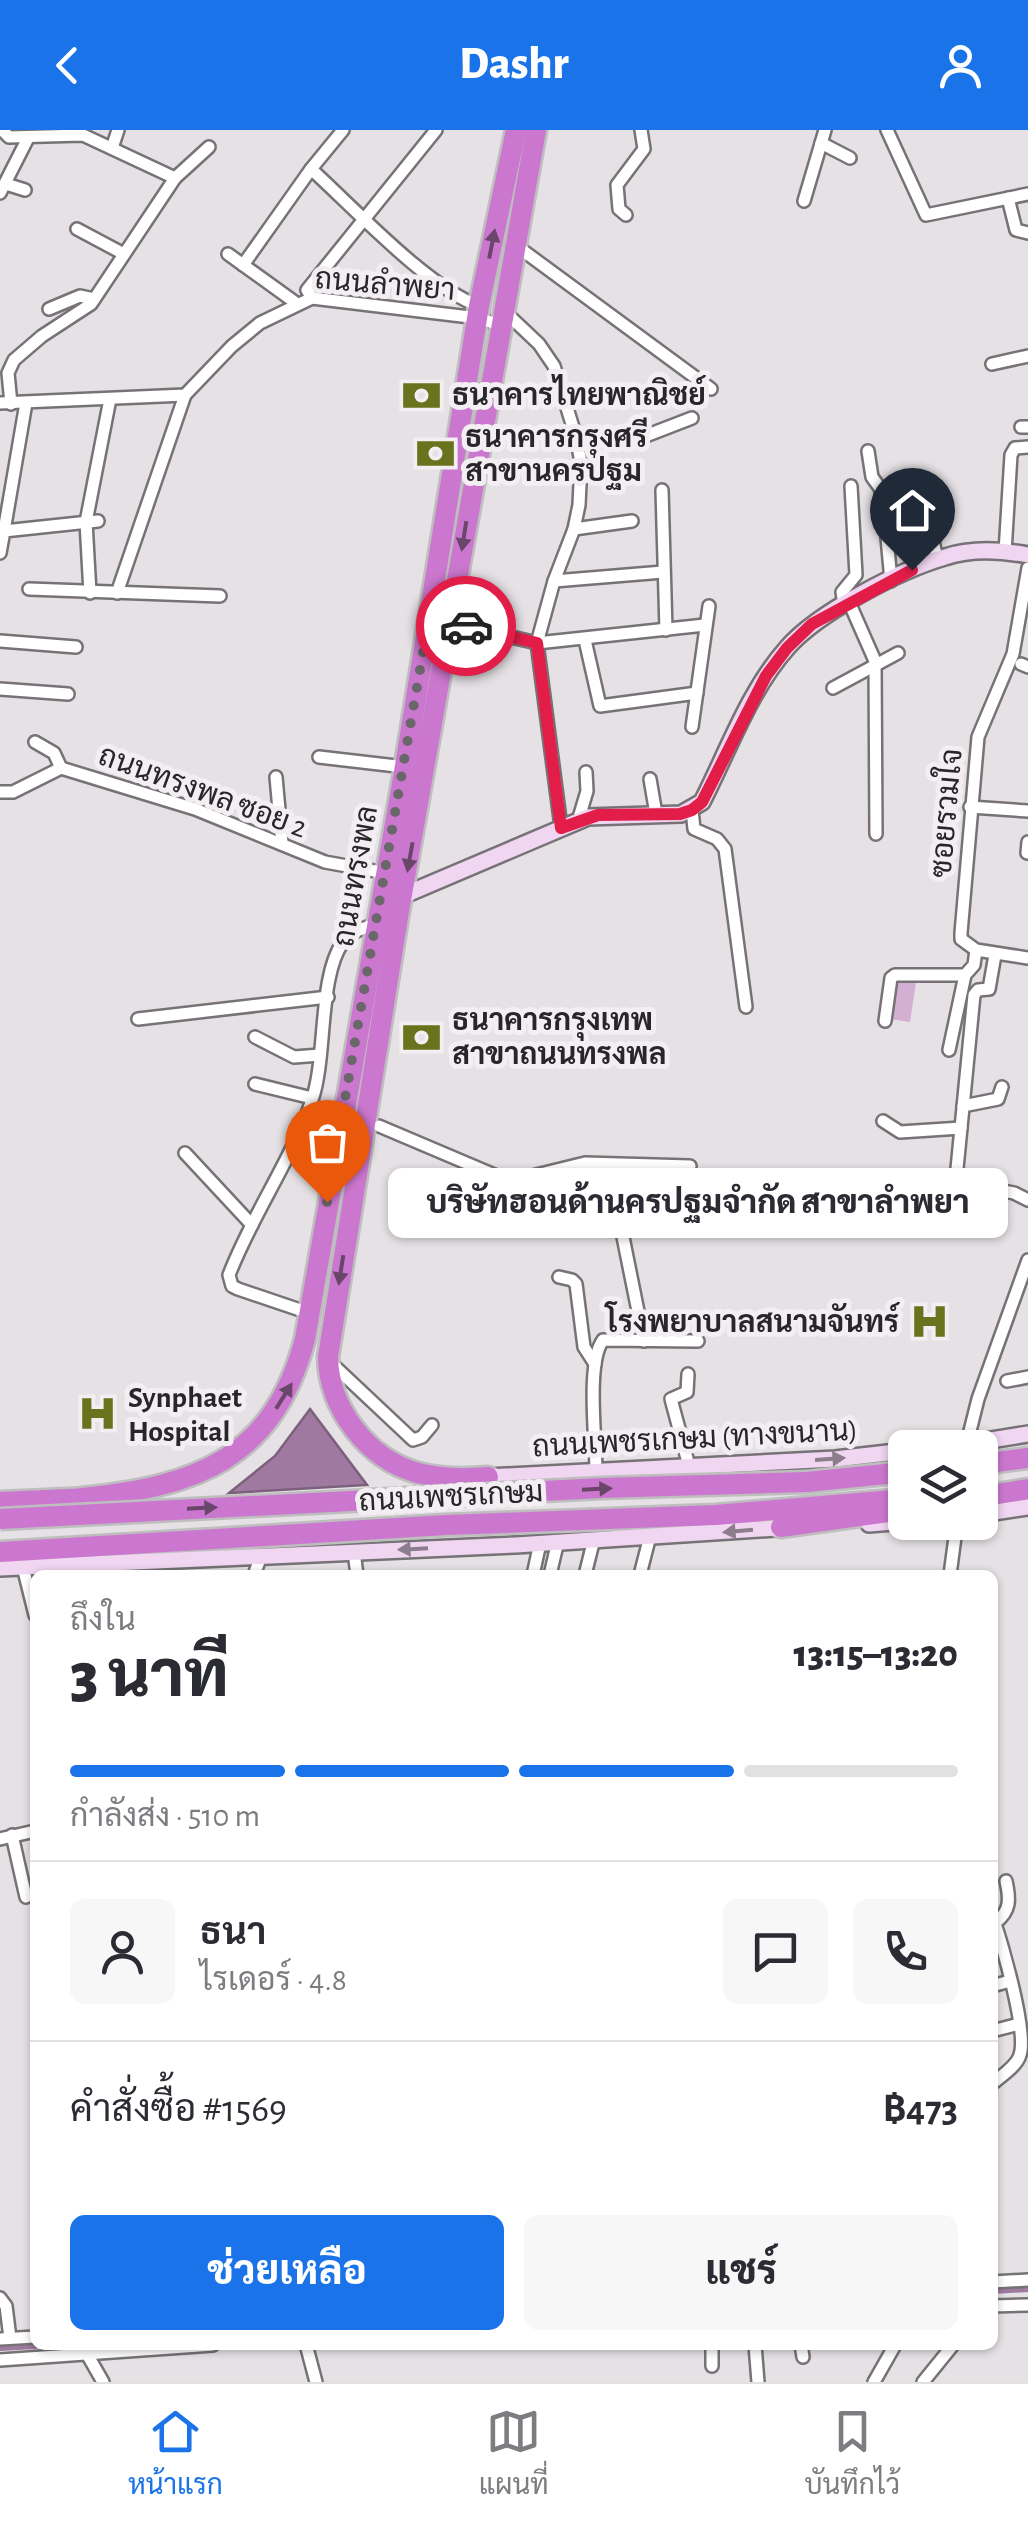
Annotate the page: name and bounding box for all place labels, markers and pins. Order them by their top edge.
bank icon: ธนาคารไทยพาณิชย์ [401,374,443,416]
place label: ธนาคารไทยพาณิชย์ [452,374,707,411]
place label: ธนาคารกรุงศรี สาขานครปฐม [465,417,647,491]
bank icon: ธนาคารกรุงศรี สาขานครปฐม [414,433,456,475]
pin [870,468,955,571]
place label: ธนาคารกรุงเทพ สาขาถนนทรงพล [452,1006,666,1070]
bank icon: ธนาคารกรุงเทพ สาขาถนนทรงพล [401,1016,443,1058]
pin [285,1100,370,1203]
callout: บริษัทฮอนด้านครปฐมจำกัด สาขาลำพยา [387,1167,1007,1237]
place label: โรงพยาบาลสนามจันทร์ [604,1301,901,1338]
hospital icon: โรงพยาบาลสนามจันทร์ [908,1301,950,1343]
place label: Synphaet Hospital [128,1383,242,1447]
hospital icon: Synphaet Hospital [77,1393,119,1435]

